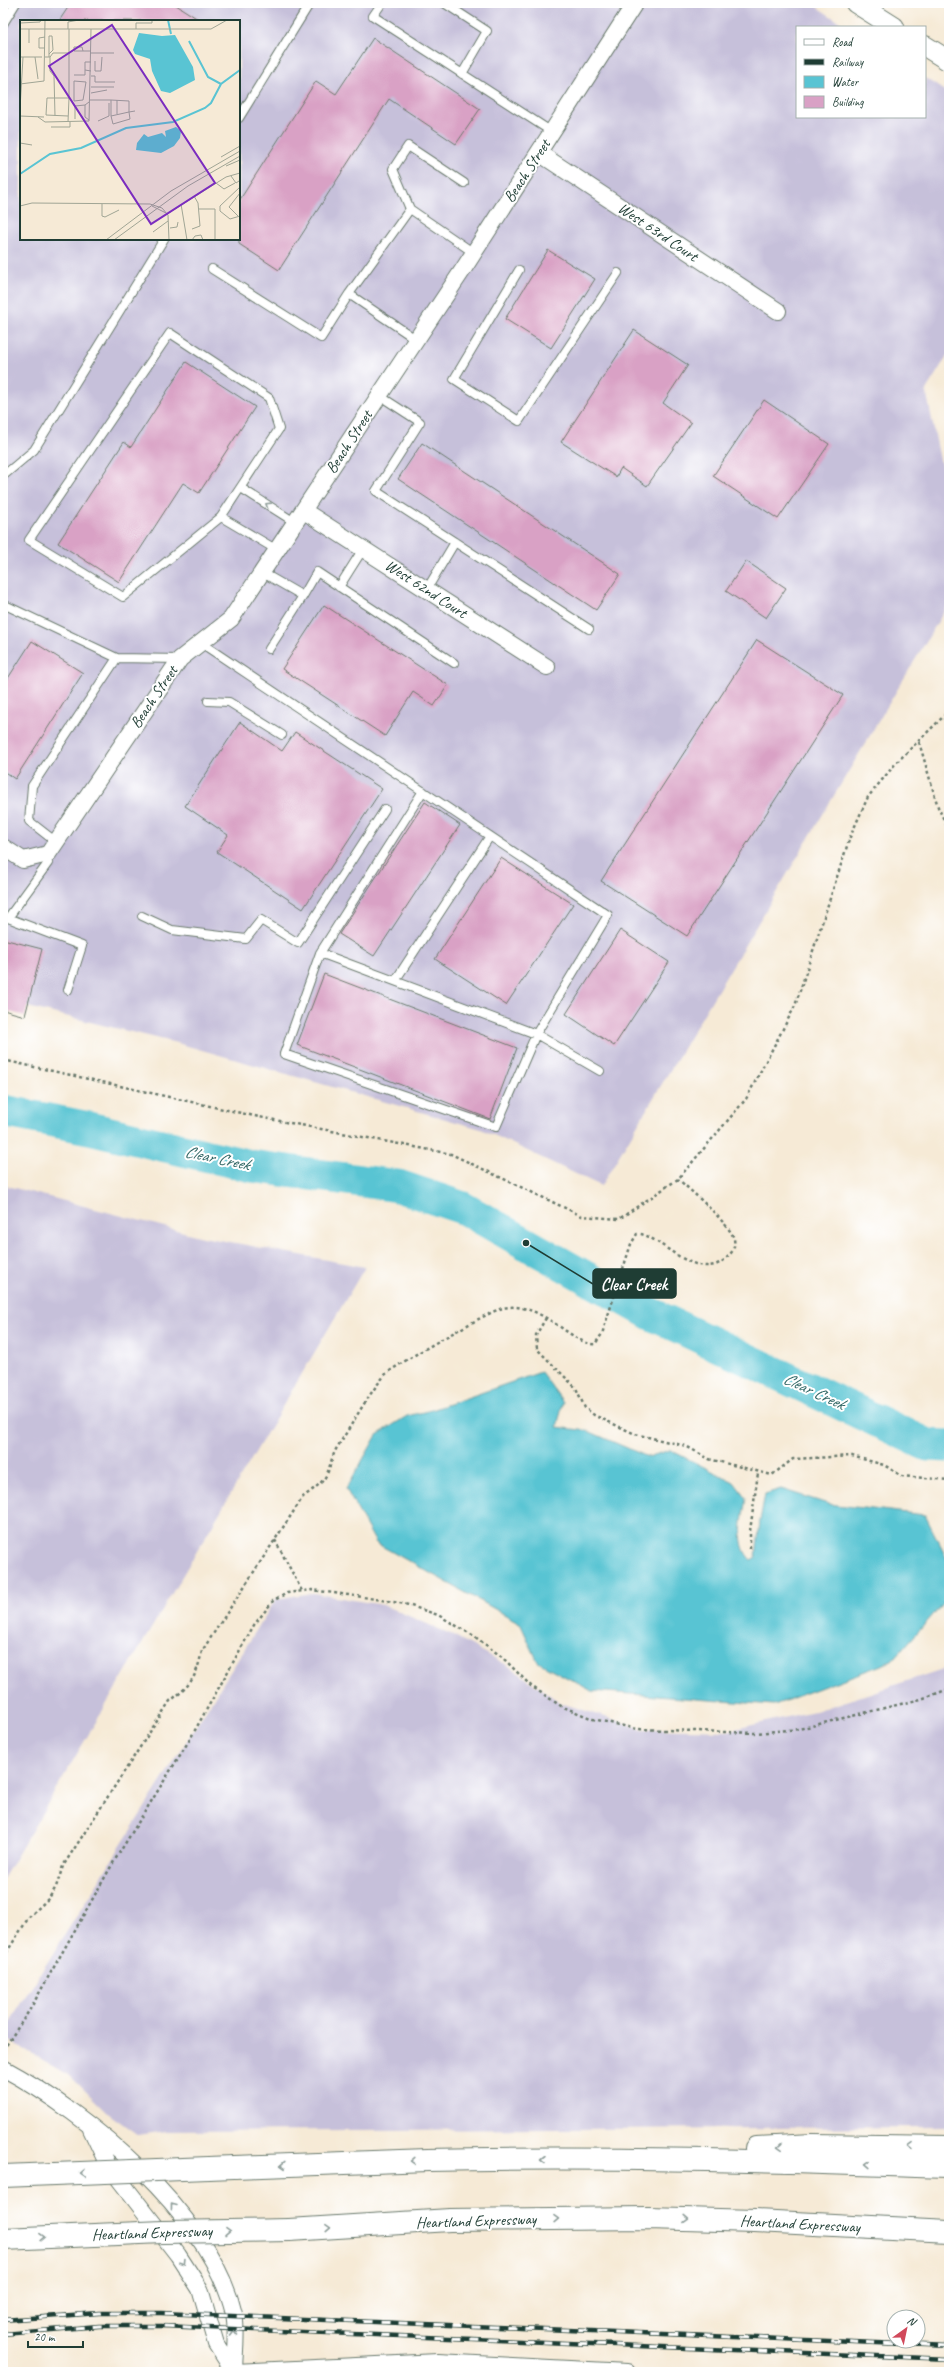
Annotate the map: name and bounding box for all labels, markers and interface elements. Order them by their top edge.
inset map [20,20,240,240]
legend [796,26,926,118]
text: Road [832,34,854,50]
text: Railway [832,54,864,70]
text: Water [832,74,860,90]
text: Building [832,94,864,110]
street label: Beach Street [499,134,556,206]
street label: West 63rd Court [614,198,703,267]
street label: Beach Street [321,405,378,477]
one-way arrow [266,503,273,510]
street label: West 62nd Court [381,555,472,624]
street label: Beach Street [126,660,183,732]
water label: Clear Creek [183,1141,254,1176]
callout: Clear Creek [593,1269,676,1298]
text: Clear Creek [601,1274,669,1295]
water label: Clear Creek [780,1368,850,1415]
one-way arrow [907,2142,913,2150]
one-way arrow [777,2143,783,2151]
one-way arrow [540,2156,546,2164]
one-way arrow [410,2157,416,2165]
one-way arrow [865,2160,871,2168]
one-way arrow [280,2161,286,2170]
one-way arrow [80,2169,86,2177]
one-way arrow [170,2204,177,2211]
street label: Heartland Expressway [416,2209,538,2233]
street label: Heartland Expressway [739,2211,862,2237]
one-way arrow [683,2214,689,2223]
one-way arrow [553,2215,559,2223]
street label: Heartland Expressway [92,2221,214,2245]
one-way arrow [325,2223,331,2232]
one-way arrow [225,2227,231,2235]
one-way arrow [39,2232,45,2241]
one-way arrow [178,2258,185,2265]
north arrow [886,2309,926,2349]
text: N [905,2313,920,2330]
scale bar [28,2323,83,2349]
text: 20 m [34,2329,56,2345]
one-way arrow [230,2330,239,2336]

